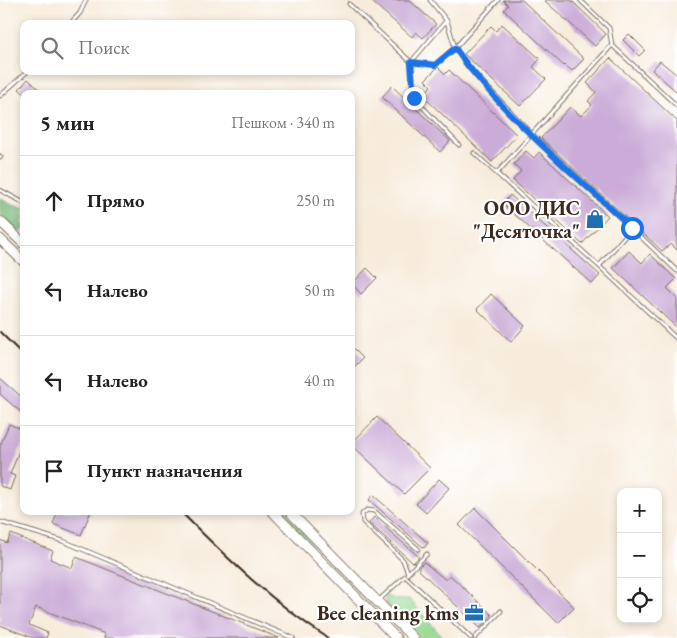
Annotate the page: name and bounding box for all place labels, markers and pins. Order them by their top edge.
place label: ООО ДИС "Десяточка" [473,195,580,244]
shop icon: ООО ДИС "Десяточка" [584,208,606,230]
place label: Bee cleaning kms [317,600,459,626]
office icon: Bee cleaning kms [463,602,485,624]

